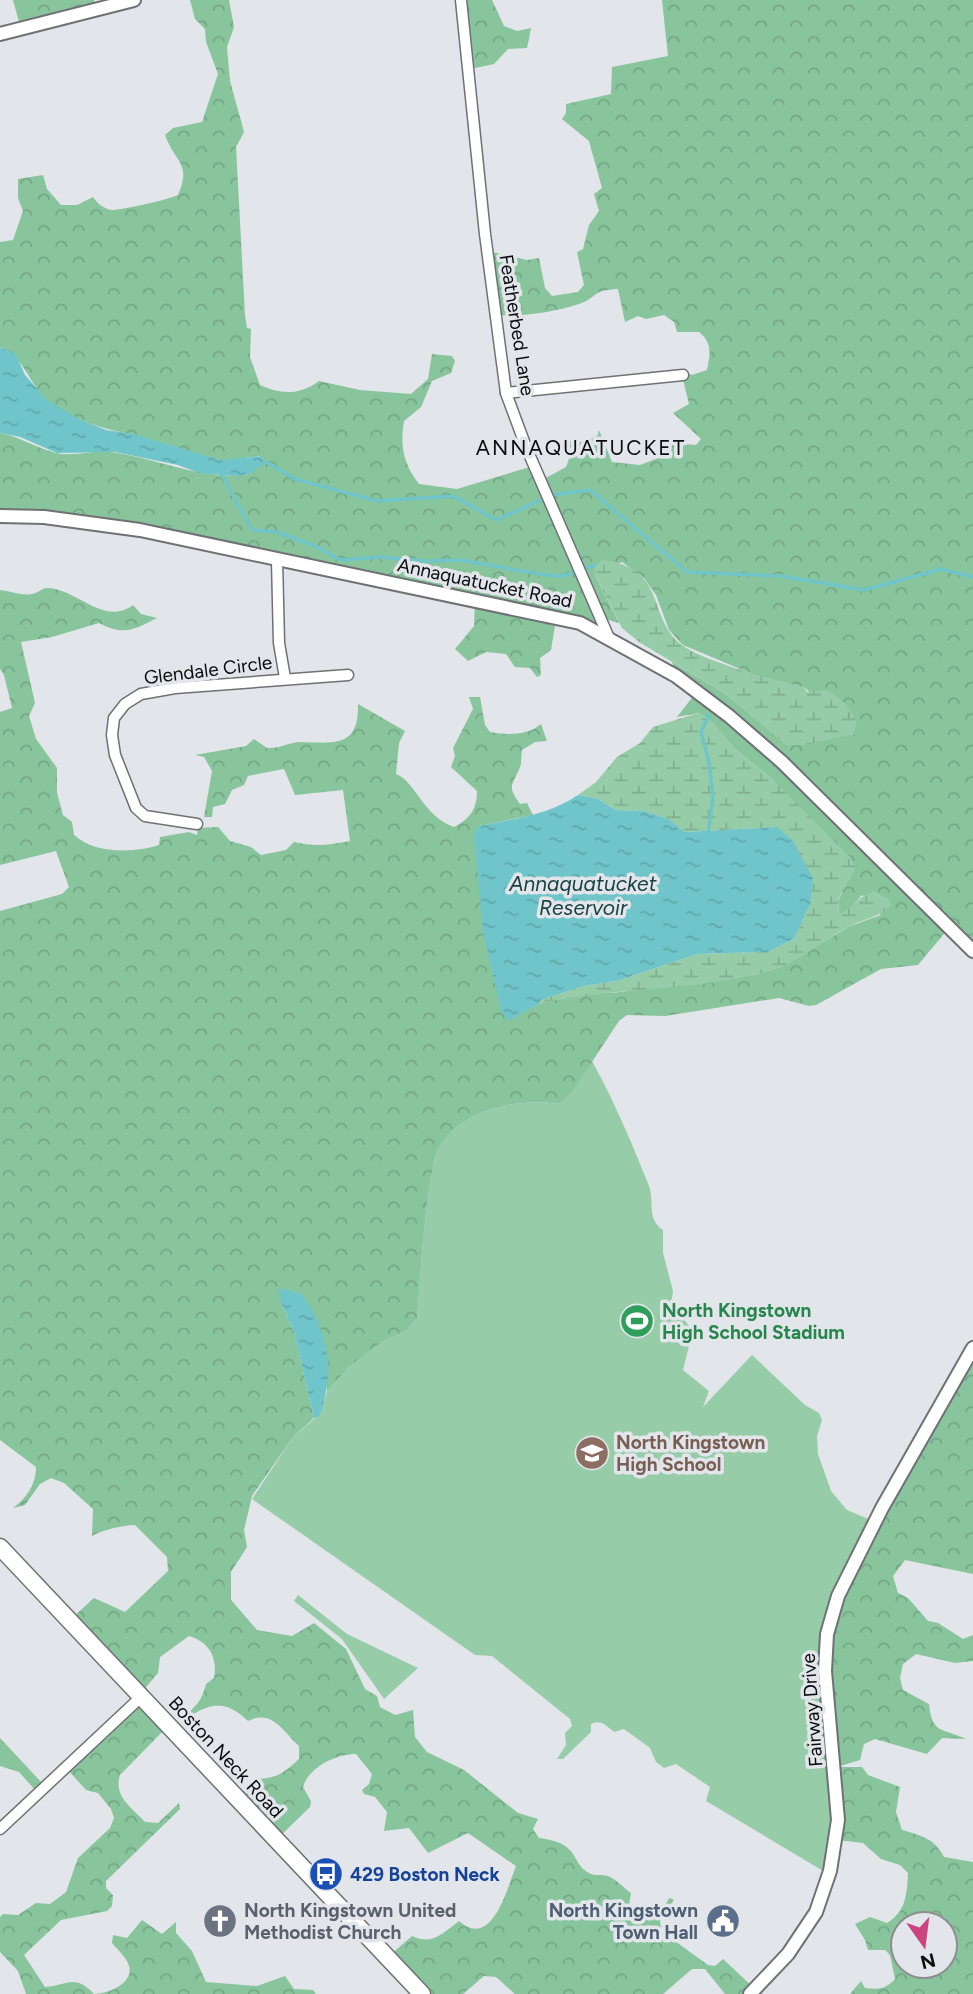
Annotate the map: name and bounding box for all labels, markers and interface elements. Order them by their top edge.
street label: Featherbed Lane [494,253,540,397]
district label: ANNAQUATUCKET [476,435,686,460]
street label: Annaquatucket Road [396,553,574,613]
street label: Glendale Circle [143,651,273,689]
water label: Annaquatucket Reservoir [508,871,658,920]
place label: North Kingstown High School Stadium [662,1299,845,1344]
sports icon: North Kingstown High School Stadium [618,1302,656,1340]
place label: North Kingstown High School [616,1431,765,1476]
school or university icon: North Kingstown High School [573,1434,611,1472]
street label: Fairway Drive [797,1653,827,1767]
street label: Boston Neck Road [164,1691,288,1823]
bus stop icon: 429 Boston Neck [307,1855,345,1893]
place label: 429 Boston Neck [350,1863,500,1886]
place label: North Kingstown United Methodist Church [244,1899,456,1944]
place label: North Kingstown Town Hall [549,1899,698,1944]
church icon: North Kingstown United Methodist Church [201,1902,239,1940]
public building icon: North Kingstown Town Hall [704,1902,742,1940]
north arrow [889,1910,959,1980]
text: N [918,1948,938,1974]

